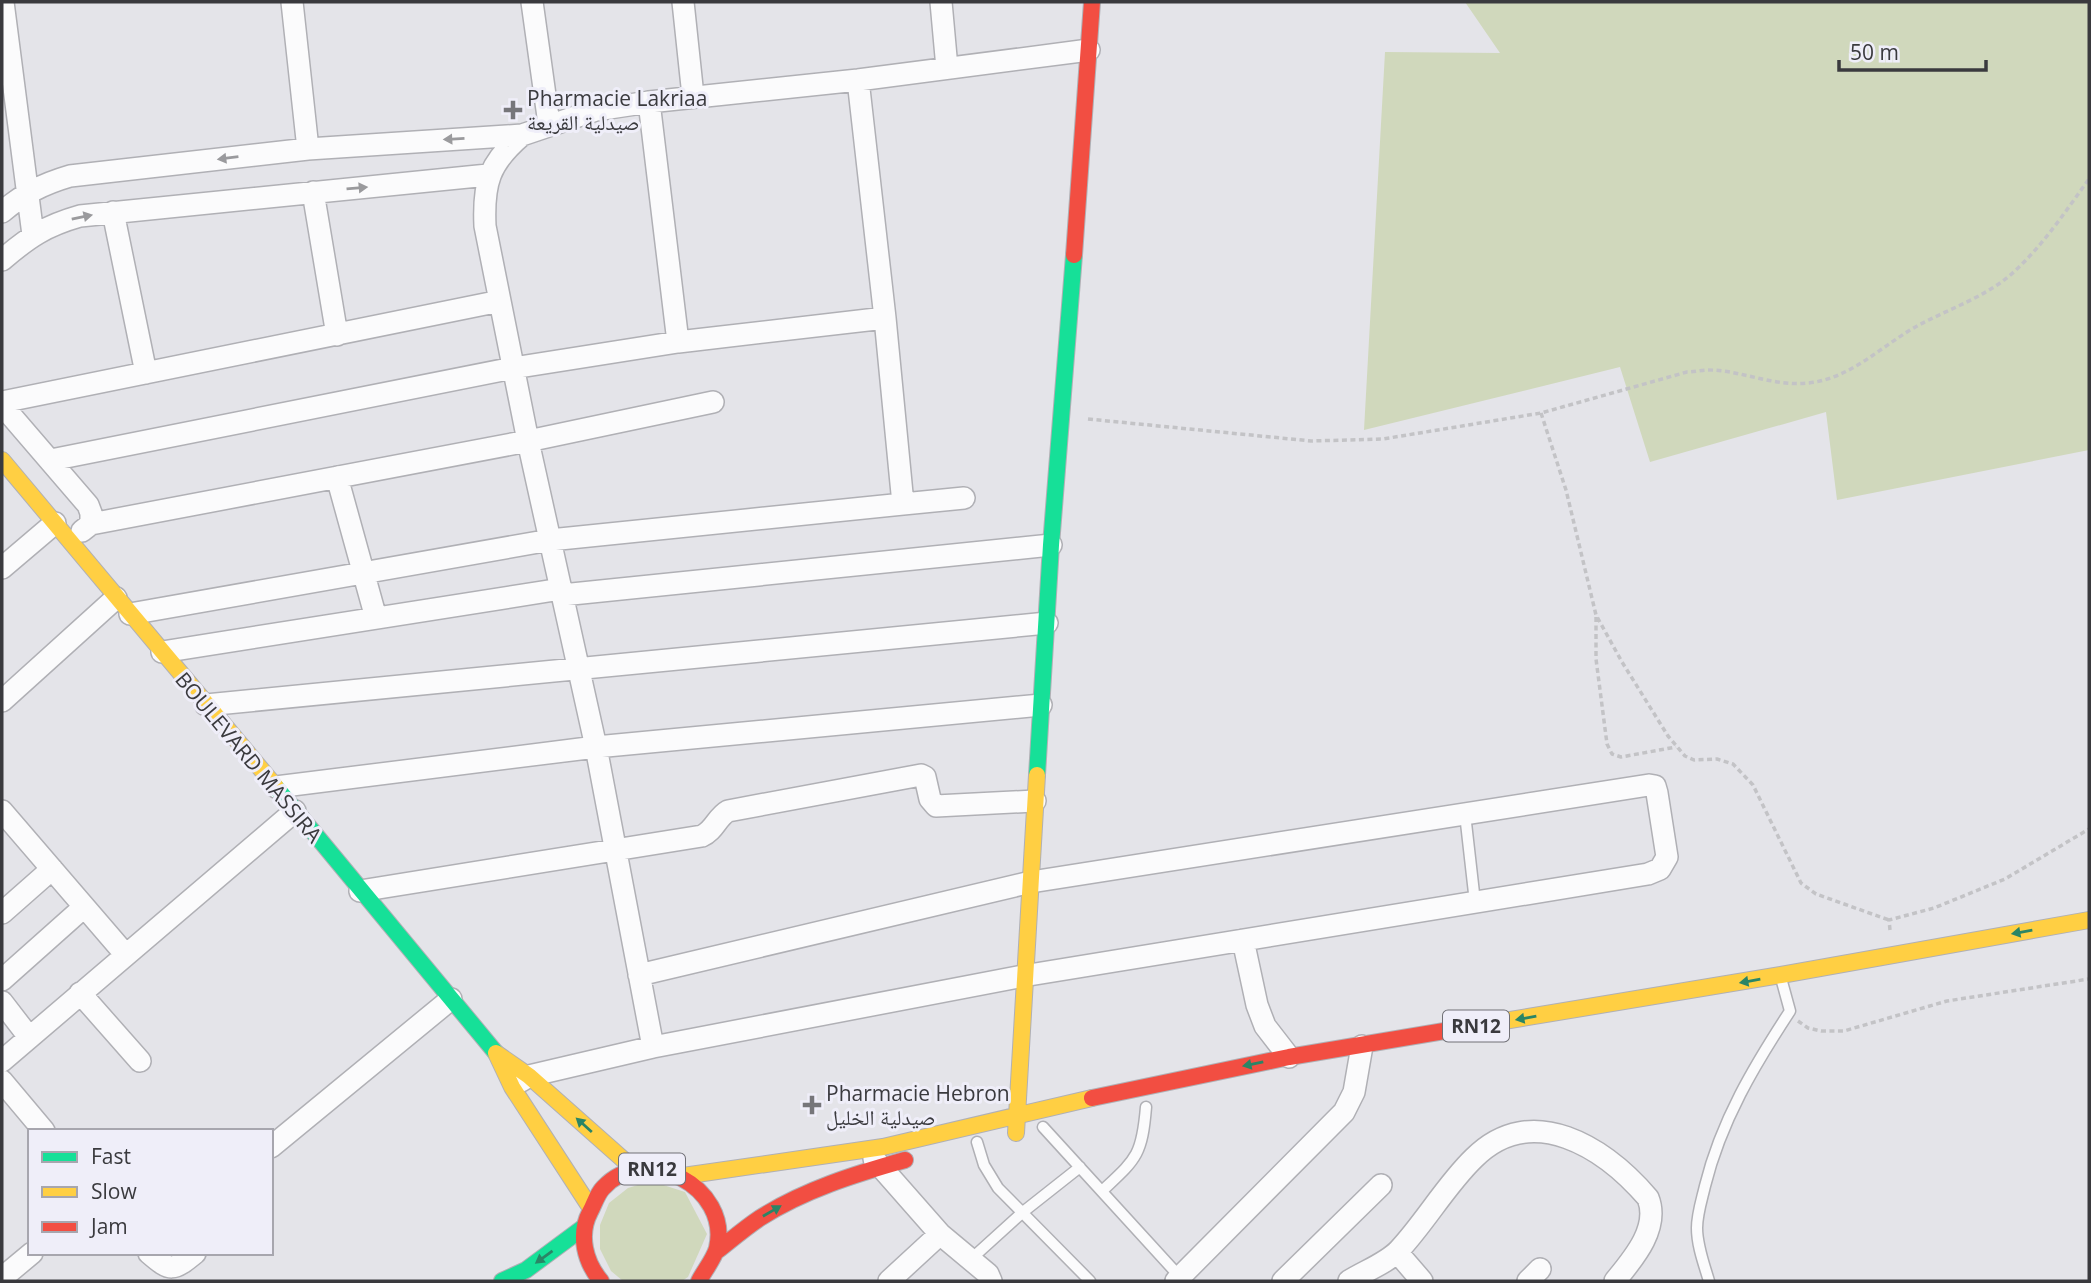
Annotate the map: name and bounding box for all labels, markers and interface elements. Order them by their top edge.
scale bar [1839,28,1986,72]
text: 50 m [1850,38,1899,66]
place label: Pharmacie Lakriaa صيدلية القريعة [527,84,707,136]
marker: Pharmacie Lakriaa صيدلية القريعة [505,102,521,118]
one-way arrow [443,134,465,145]
one-way arrow [217,153,239,164]
one-way arrow [346,182,368,193]
one-way arrow [71,211,93,222]
street label: BOULEVARD MASSIRA [169,666,329,849]
one-way arrow [2011,926,2033,937]
one-way arrow [1739,976,1761,987]
road number: RN12 [1443,1010,1509,1042]
one-way arrow [1514,1013,1536,1024]
one-way arrow [1242,1059,1264,1070]
place label: Pharmacie Hebron صيدلية الخليل [826,1079,1010,1131]
marker: Pharmacie Hebron صيدلية الخليل [804,1097,820,1113]
one-way arrow [576,1117,593,1133]
legend [28,1129,273,1255]
text: Fast [91,1142,131,1170]
road number: RN12 [619,1154,685,1184]
text: Slow [91,1177,137,1205]
one-way arrow [762,1205,781,1217]
text: Jam [89,1212,128,1240]
one-way arrow [535,1249,553,1263]

